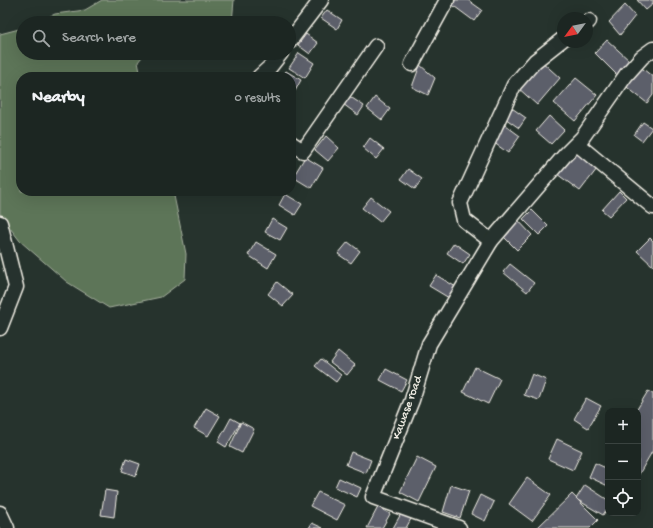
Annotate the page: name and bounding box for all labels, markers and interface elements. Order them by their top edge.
north arrow [557,12,593,48]
search box [16,16,296,60]
icon: search [30,27,52,49]
text: Search here [62,29,136,47]
text: Nearby [32,88,85,108]
text: 0 results [234,91,280,106]
street label: Kawase road [390,373,426,442]
map controls [605,408,641,516]
button: + [605,408,641,444]
button: − [605,444,641,480]
button: locate [605,480,641,516]

